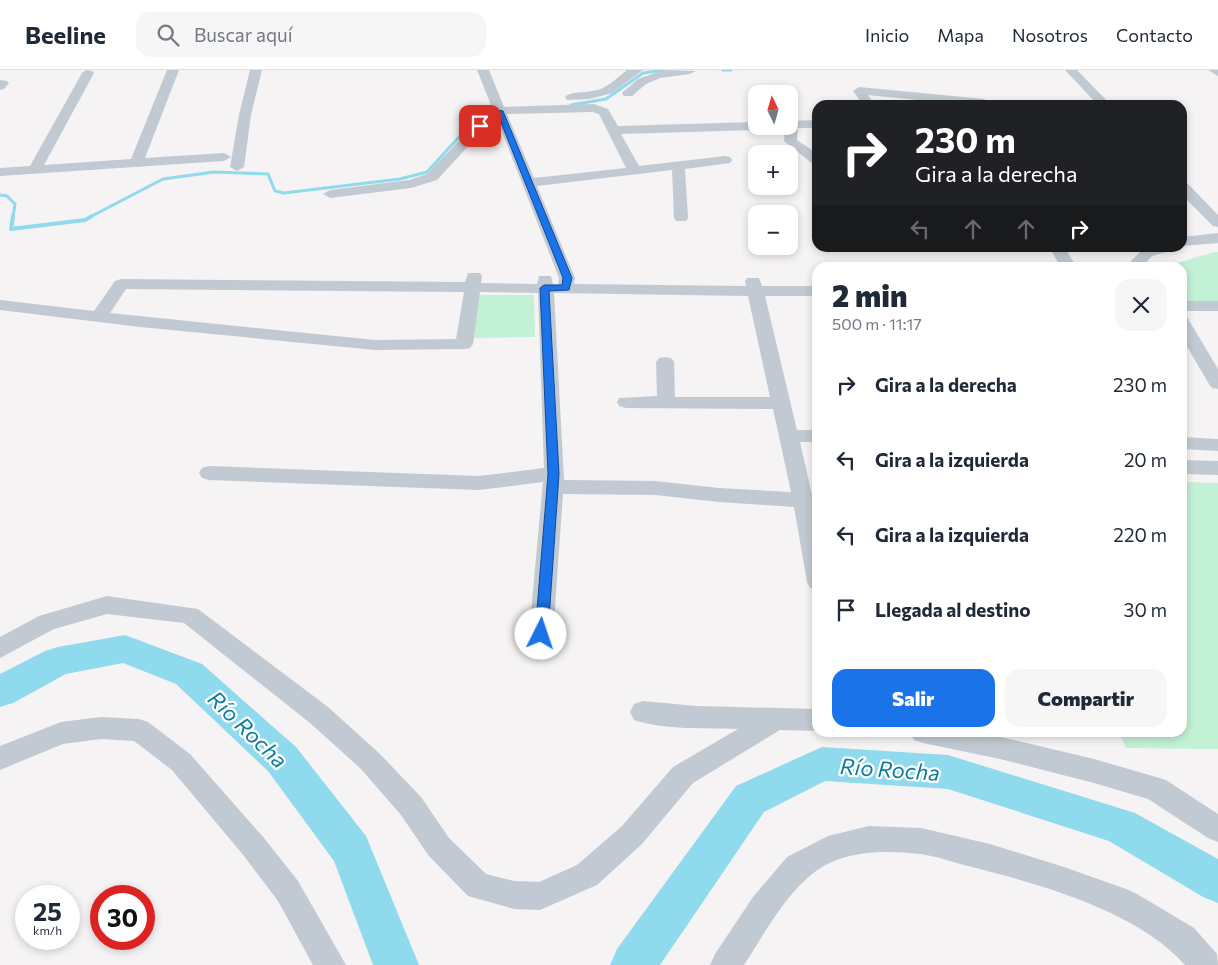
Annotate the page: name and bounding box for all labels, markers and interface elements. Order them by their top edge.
search box [136,12,486,57]
text: Beeline [25,20,106,49]
icon: search [154,21,182,49]
text: Buscar aquí [194,23,293,46]
text: Inicio [865,24,909,46]
text: Mapa [937,24,984,46]
text: Nosotros [1012,24,1088,46]
text: Contacto [1116,24,1193,46]
north arrow [748,85,798,135]
map controls [748,85,798,255]
pin [459,105,501,147]
icon: arrive [466,112,494,140]
text: 230 m [915,117,1016,160]
icon: right [832,120,897,185]
button: + [748,145,798,195]
text: Gira a la derecha [915,160,1077,187]
button: − [748,205,798,255]
icon: left [906,215,934,243]
icon: ahead [959,215,987,243]
icon: ahead [1012,215,1040,243]
icon: right [1065,215,1093,243]
text: 2 min [832,276,907,313]
button: close [1115,279,1167,331]
text: 500 m · 11:17 [832,314,922,333]
icon: right [832,371,860,399]
text: Gira a la derecha [875,373,1017,396]
text: 230 m [1113,373,1167,396]
icon: left [832,446,860,474]
text: Gira a la izquierda [875,448,1029,471]
text: 20 m [1124,448,1167,471]
icon: left [832,521,860,549]
text: Gira a la izquierda [875,523,1029,546]
text: 220 m [1113,523,1167,546]
icon: arrive [832,596,860,624]
text: Llegada al destino [875,598,1031,621]
text: 30 m [1124,598,1167,621]
position arrow [514,607,566,659]
button: Salir [832,669,995,727]
button: Compartir [1005,669,1167,727]
water label: Río Rocha [203,685,293,773]
water label: Río Rocha [839,752,941,786]
speed limit sign: 30 [90,885,155,950]
text: 25 [33,896,62,926]
text: km/h [33,923,62,937]

